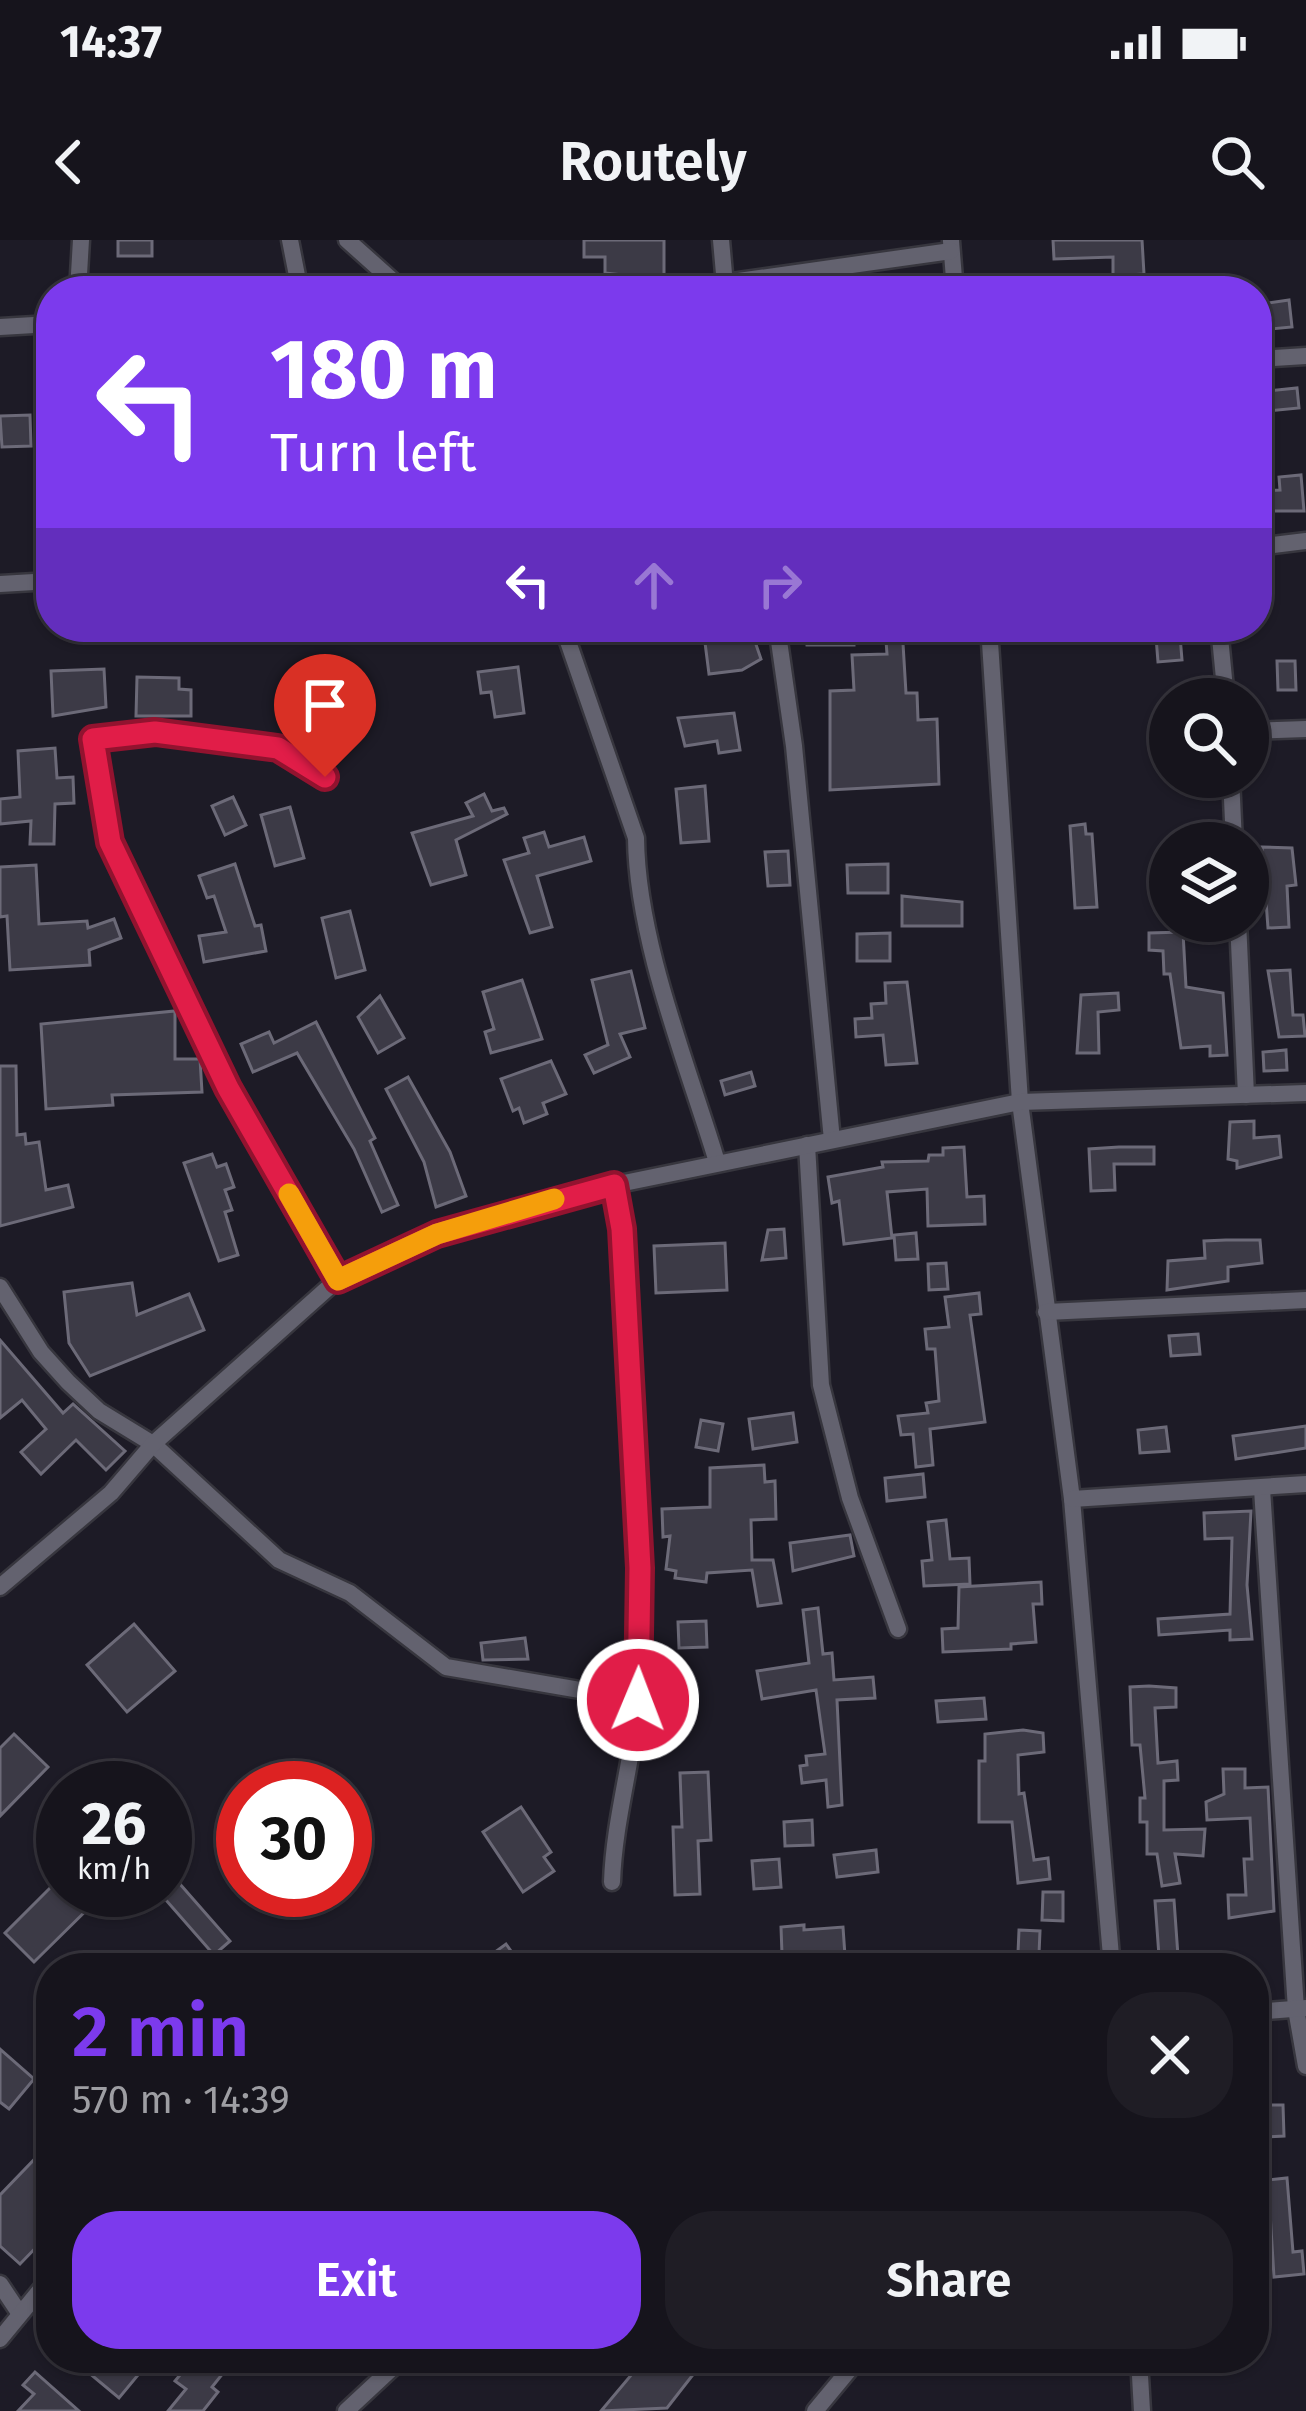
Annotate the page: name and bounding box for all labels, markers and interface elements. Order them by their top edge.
text: 14:37 [60,15,162,69]
icon: back [36,129,102,195]
icon: search [1204,129,1270,195]
text: Routely [559,130,747,194]
text: 180 m [270,319,498,420]
icon: left [72,324,228,480]
text: Turn left [270,421,477,485]
icon: left [495,552,561,618]
icon: ahead [621,552,687,618]
icon: right [747,552,813,618]
pin [274,654,376,777]
icon: arrive [292,672,358,738]
map controls [1149,678,1269,942]
button: search [1149,678,1269,798]
button: layers [1149,822,1269,942]
position arrow [575,1637,701,1763]
speed limit sign: 30 [216,1761,372,1917]
text: 26 [82,1788,146,1860]
text: km/h [77,1851,151,1887]
text: 2 min [72,1989,249,2075]
button: close [1107,1992,1233,2118]
text: 570 m · 14:39 [72,2077,290,2123]
button: Exit [72,2211,641,2349]
button: Share [665,2211,1233,2349]

